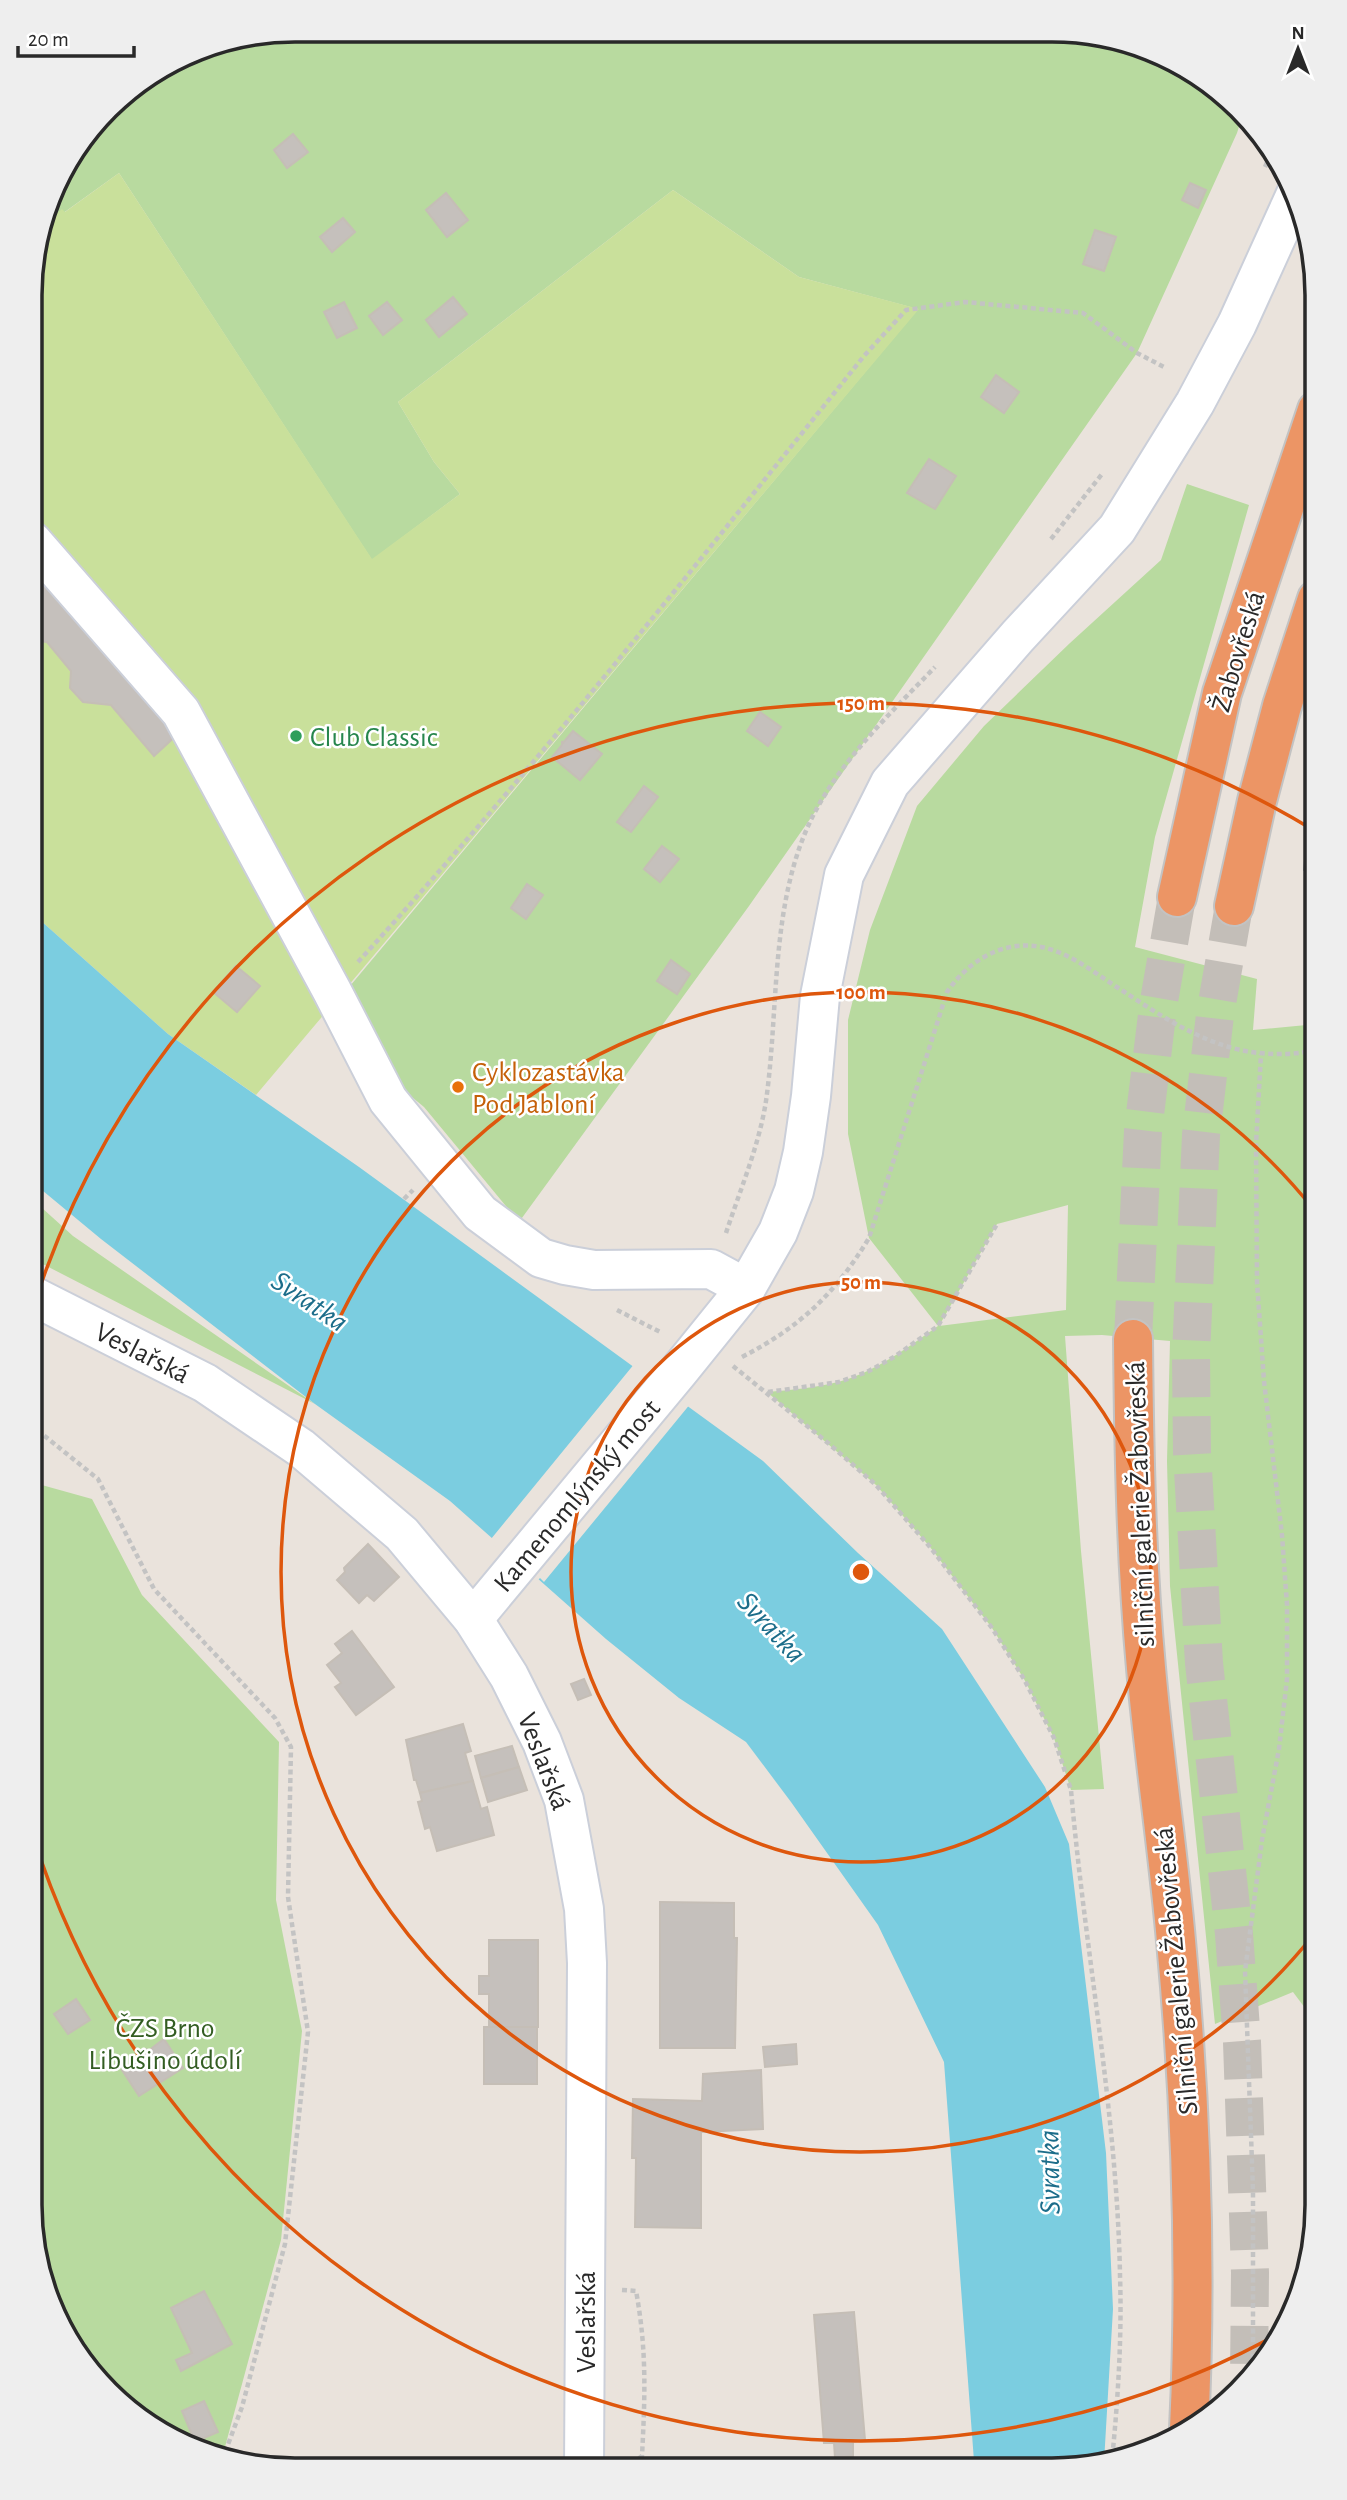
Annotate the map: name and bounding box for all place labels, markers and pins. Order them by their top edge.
place label: Club Classic [310,724,438,752]
marker: Club Classic [288,728,304,744]
place label: Cyklozastávka Pod Jabloní [472,1059,625,1119]
marker: Cyklozastávka Pod Jabloní [450,1079,466,1095]
centre of rings [849,1560,873,1584]

